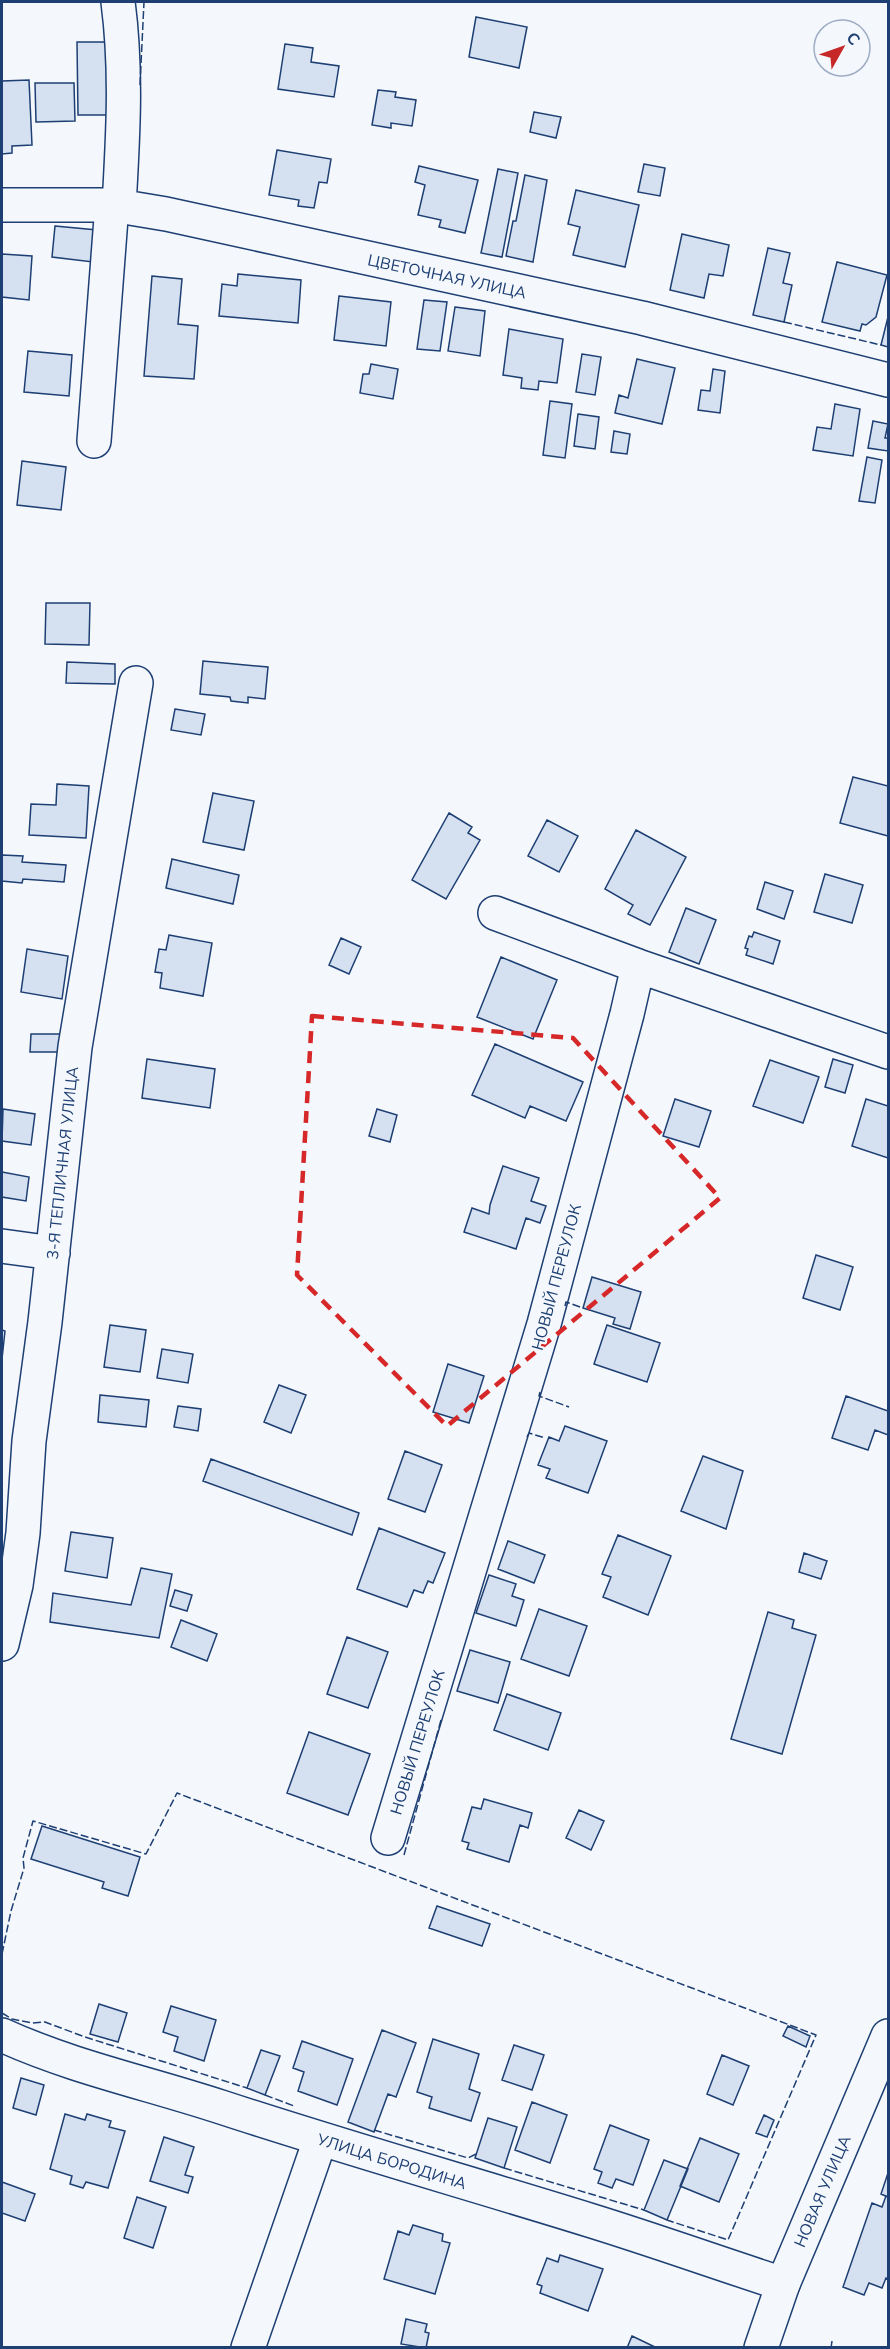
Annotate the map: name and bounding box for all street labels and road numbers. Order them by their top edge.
street label: ЦВЕТОЧНАЯ УЛИЦА [365,249,528,305]
street label: 3-Я ТЕПЛИЧНАЯ УЛИЦА [42,1065,84,1261]
street label: НОВЫЙ ПЕРЕУЛОК [527,1201,587,1353]
street label: НОВЫЙ ПЕРЕУЛОК [385,1666,451,1817]
street label: УЛИЦА БОРОДИНА [313,2128,470,2195]
street label: НОВАЯ УЛИЦА [789,2132,857,2251]

